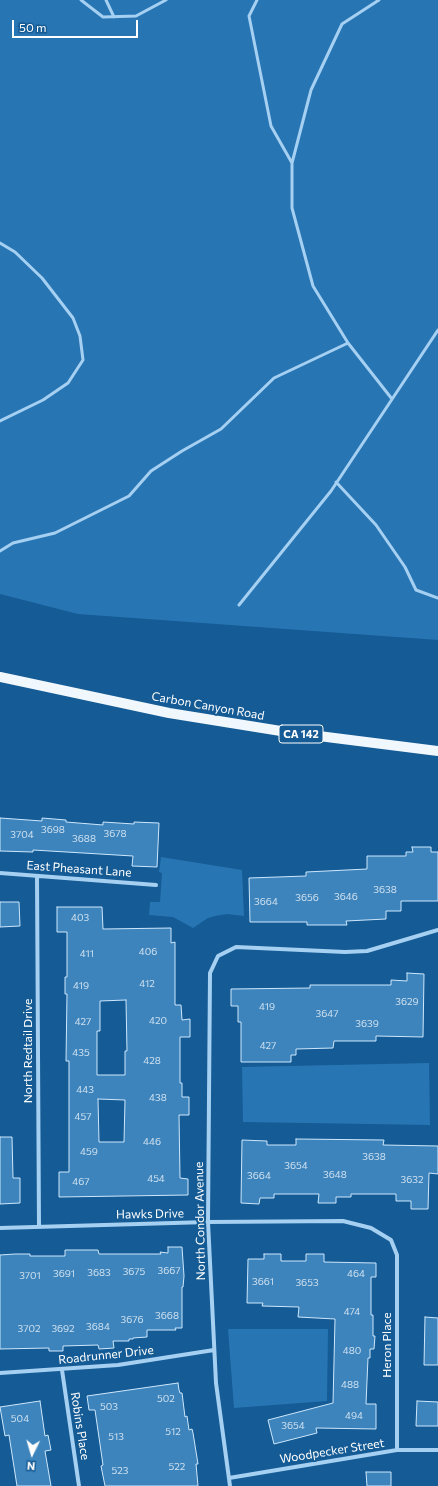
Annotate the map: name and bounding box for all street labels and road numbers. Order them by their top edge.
street label: Carbon Canyon Road [150,689,266,723]
road number: CA 142 [279,725,323,743]
street label: East Pheasant Lane [26,858,132,880]
street label: North Redtail Drive [21,999,35,1103]
street label: North Condor Avenue [192,1162,208,1280]
street label: Hawks Drive [116,1206,184,1222]
street label: Heron Place [380,1312,394,1378]
street label: Roadrunner Drive [58,1343,154,1367]
street label: Robins Place [68,1391,92,1461]
street label: Woodpecker Street [279,1436,385,1466]

